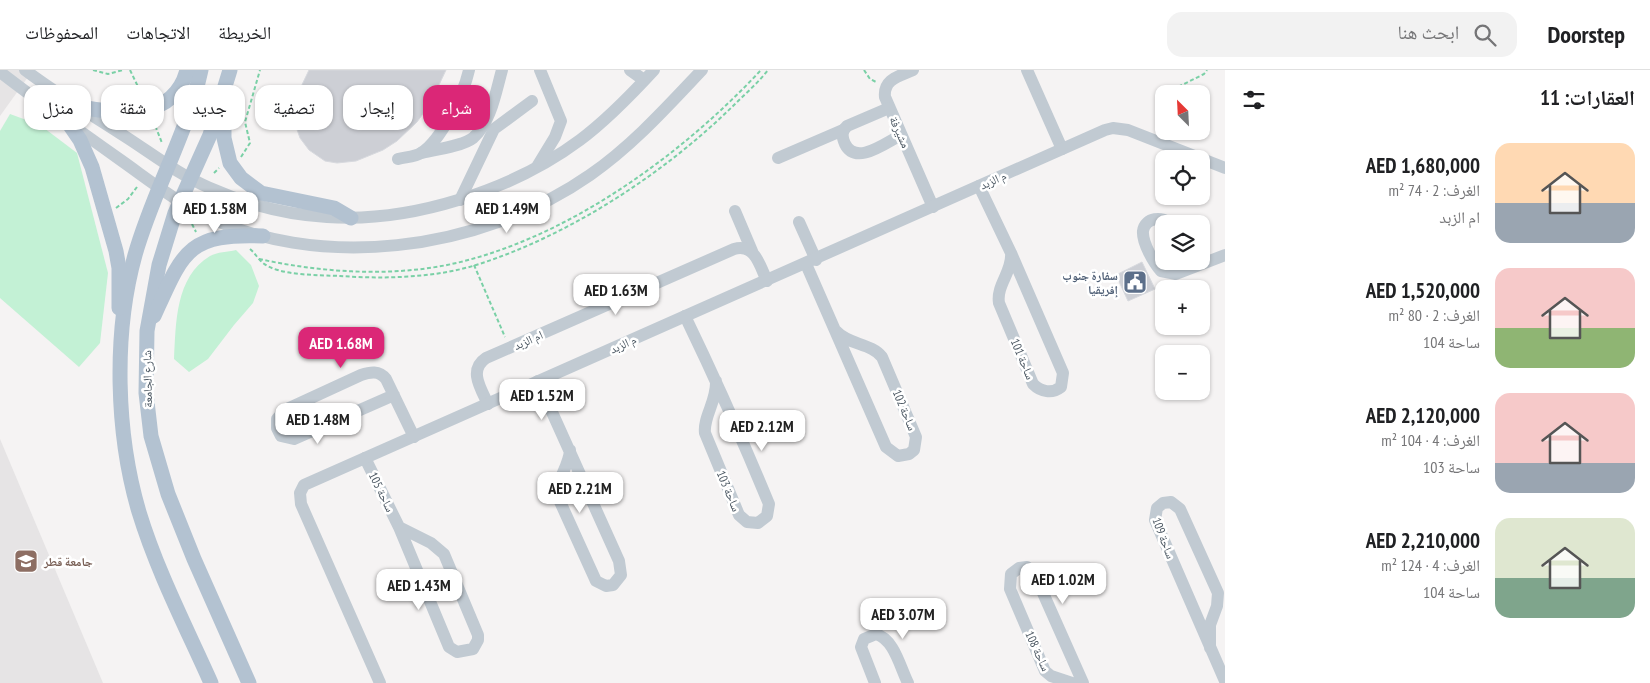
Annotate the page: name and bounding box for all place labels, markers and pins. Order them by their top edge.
pin: AED 1.58M [158,191,272,234]
pin: AED 1.49M [450,191,564,234]
place label: سفارة جنوب إفريقيا [1062,268,1118,297]
public building icon: سفارة جنوب إفريقيا [1122,269,1148,295]
pin: AED 1.63M [559,274,673,316]
pin: AED 1.68M [284,326,398,369]
pin: AED 1.52M [485,378,599,421]
pin: AED 1.48M [261,402,375,445]
pin: AED 2.12M [705,410,819,452]
pin: AED 2.21M [523,472,637,514]
school or university icon: جامعة قطر [13,548,39,574]
place label: جامعة قطر [43,554,93,569]
pin: AED 1.02M [1006,562,1120,605]
pin: AED 1.43M [362,568,476,611]
pin: AED 3.07M [846,598,960,640]

